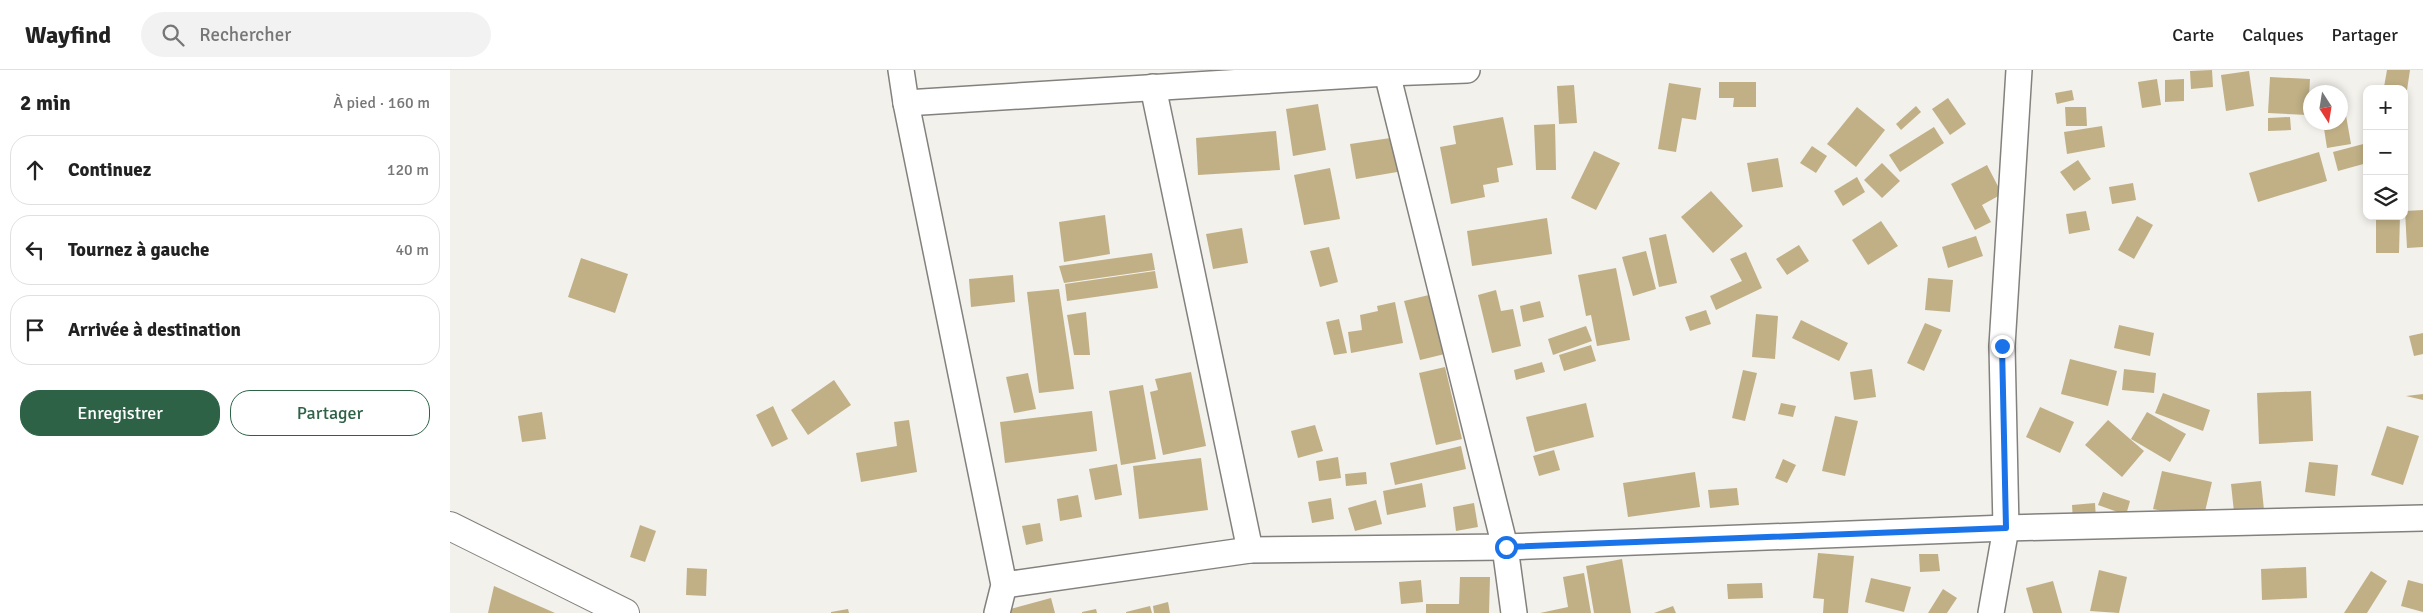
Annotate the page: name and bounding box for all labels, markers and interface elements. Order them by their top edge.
search box [141,12,491,57]
text: Wayfind [25,20,111,50]
icon: search [159,21,187,49]
text: Rechercher [199,23,291,47]
text: Carte [2172,24,2214,46]
text: Calques [2242,24,2304,46]
text: Partager [2332,24,2398,46]
north arrow [2303,85,2348,130]
map controls [2363,85,2408,220]
button: + [2363,85,2408,130]
text: 2 min [20,90,71,116]
text: À pied · 160 m [333,93,430,113]
button: − [2363,130,2408,175]
icon: ahead [21,156,49,184]
text: Continuez [68,158,151,182]
text: 120 m [387,160,429,180]
button: layers [2363,175,2408,220]
icon: left [21,236,49,264]
text: Tournez à gauche [68,238,209,262]
text: 40 m [395,240,429,260]
icon: arrive [21,316,49,344]
text: Arrivée à destination [68,318,241,342]
route end [1991,335,2014,358]
button: Enregistrer [20,390,220,436]
button: Partager [230,390,430,436]
route start [1495,536,1518,559]

